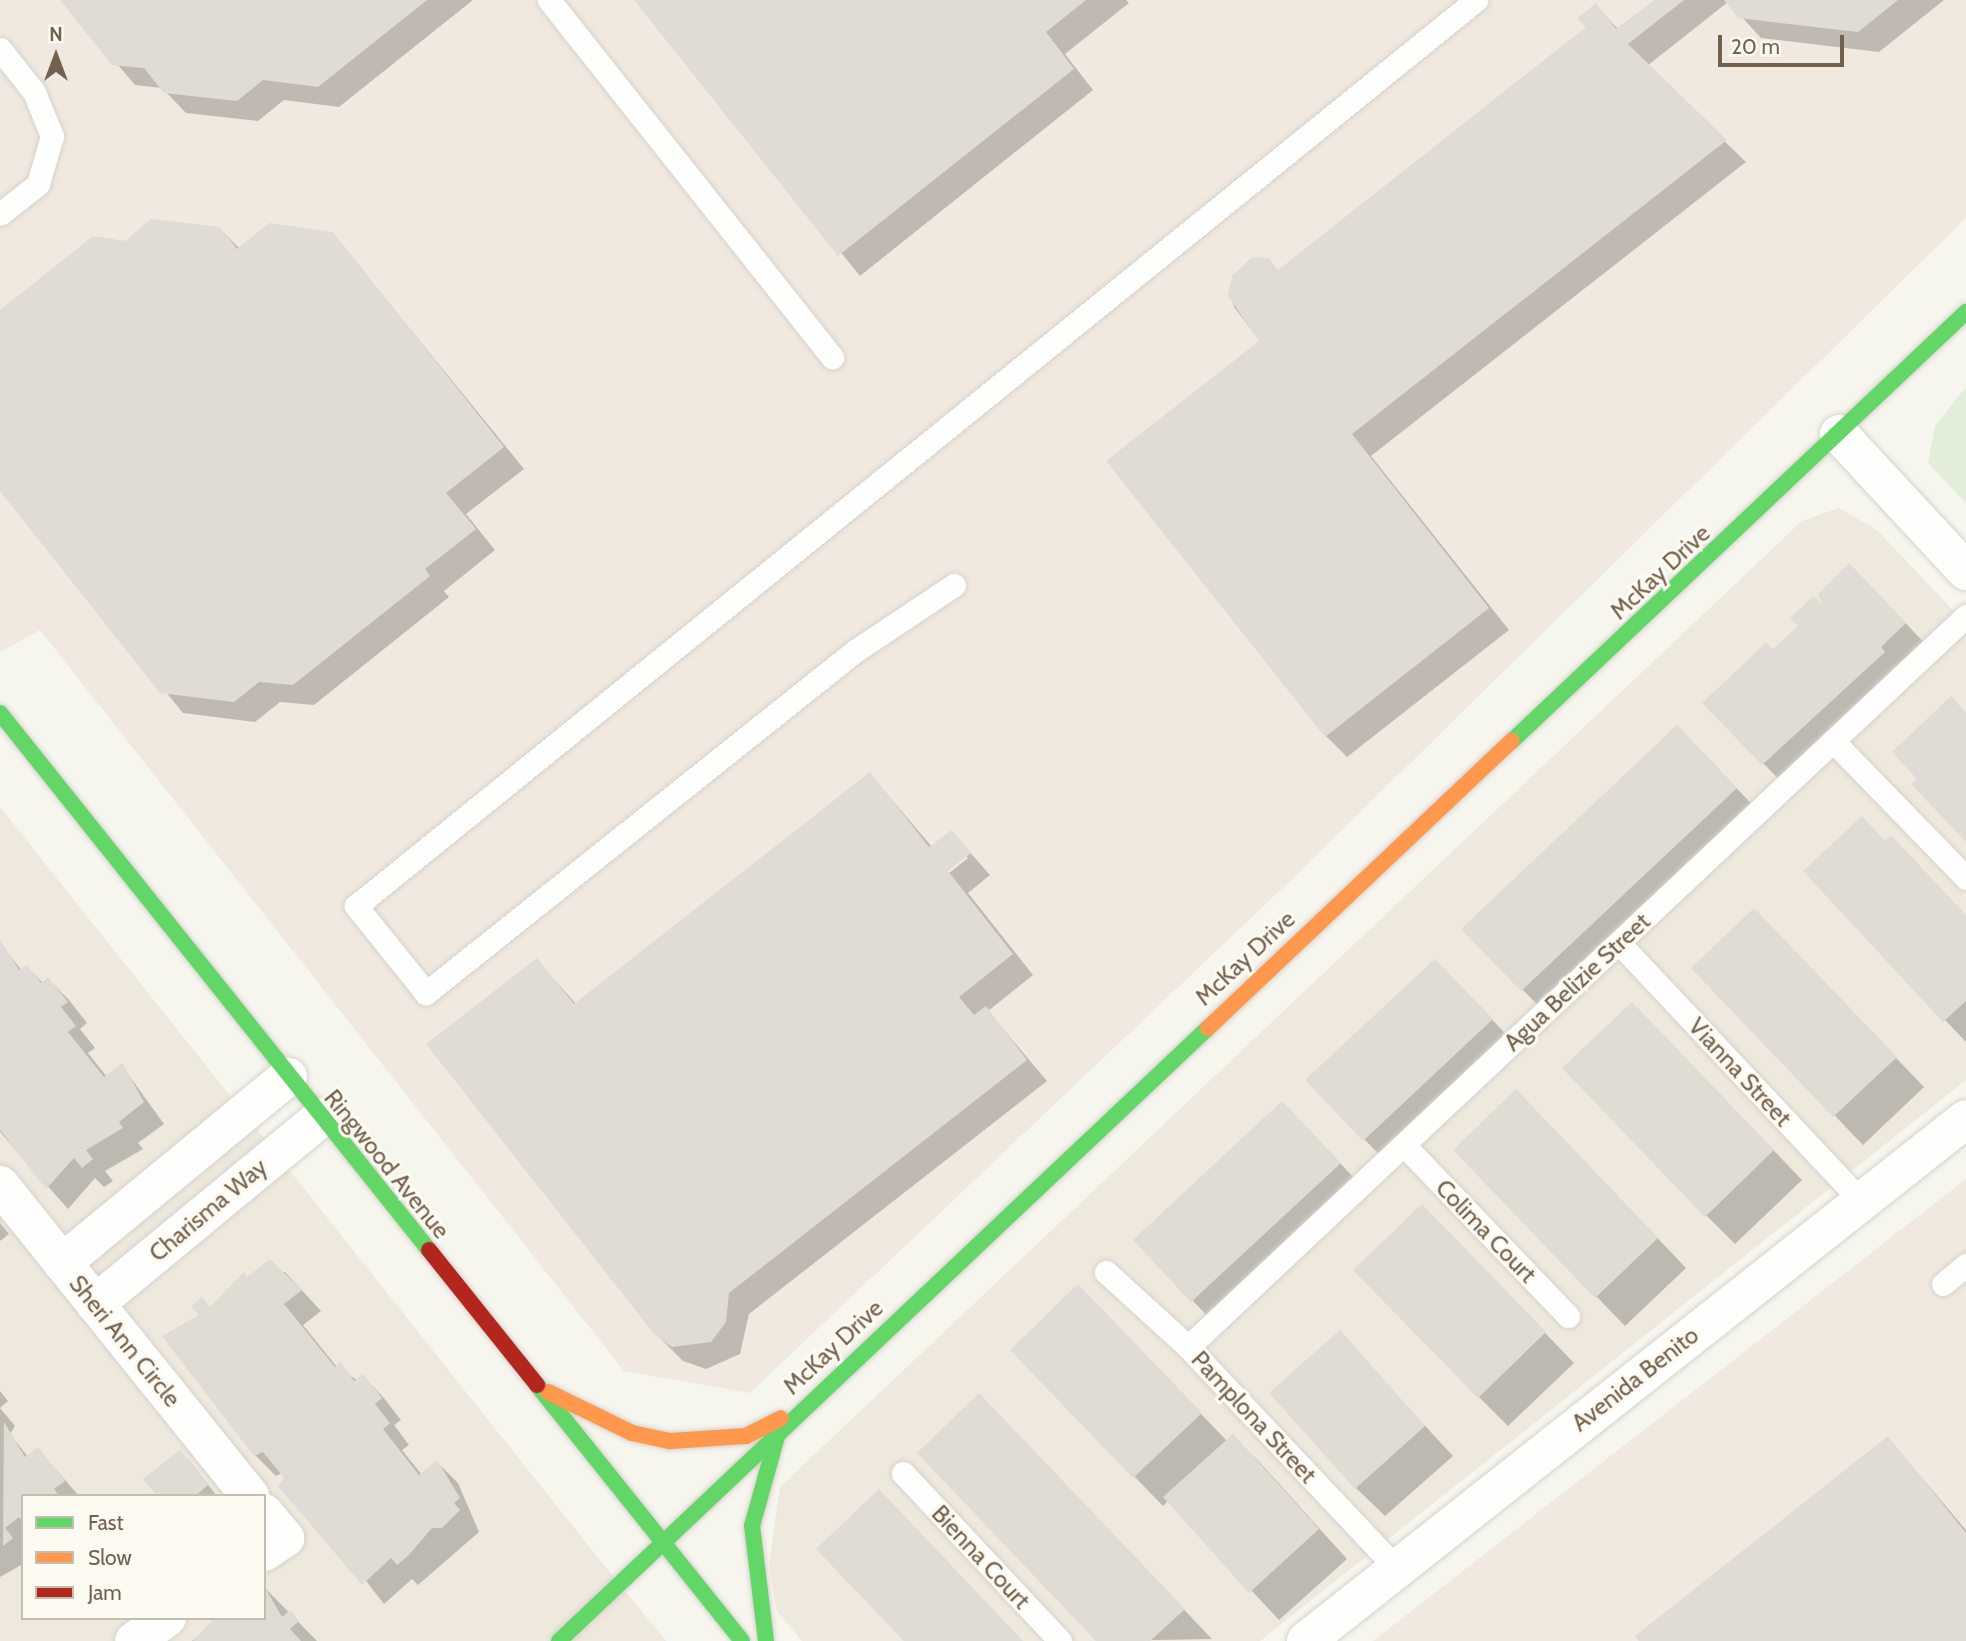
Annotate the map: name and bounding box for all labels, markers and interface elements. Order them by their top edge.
north arrow [21,21,91,91]
scale bar [1721,21,1847,65]
text: N [49,23,63,46]
text: 20 m [1731,34,1780,59]
street label: McKay Drive [1604,519,1716,625]
street label: McKay Drive [1189,905,1301,1011]
street label: Agua Belizie Street [1498,907,1656,1057]
street label: Vianna Street [1683,1012,1797,1132]
street label: Ringwood Avenue [318,1084,456,1244]
street label: Charisma Way [143,1152,273,1268]
street label: Colima Court [1430,1173,1542,1289]
street label: Sheri Ann Circle [63,1269,187,1413]
street label: McKay Drive [777,1294,889,1400]
street label: Avenida Benito [1566,1321,1704,1437]
street label: Pamplona Street [1185,1345,1323,1489]
legend [21,1494,266,1620]
street label: Bienna Court [926,1499,1036,1615]
text: Fast [88,1510,124,1535]
text: Slow [88,1545,132,1570]
text: Jam [88,1580,122,1605]

